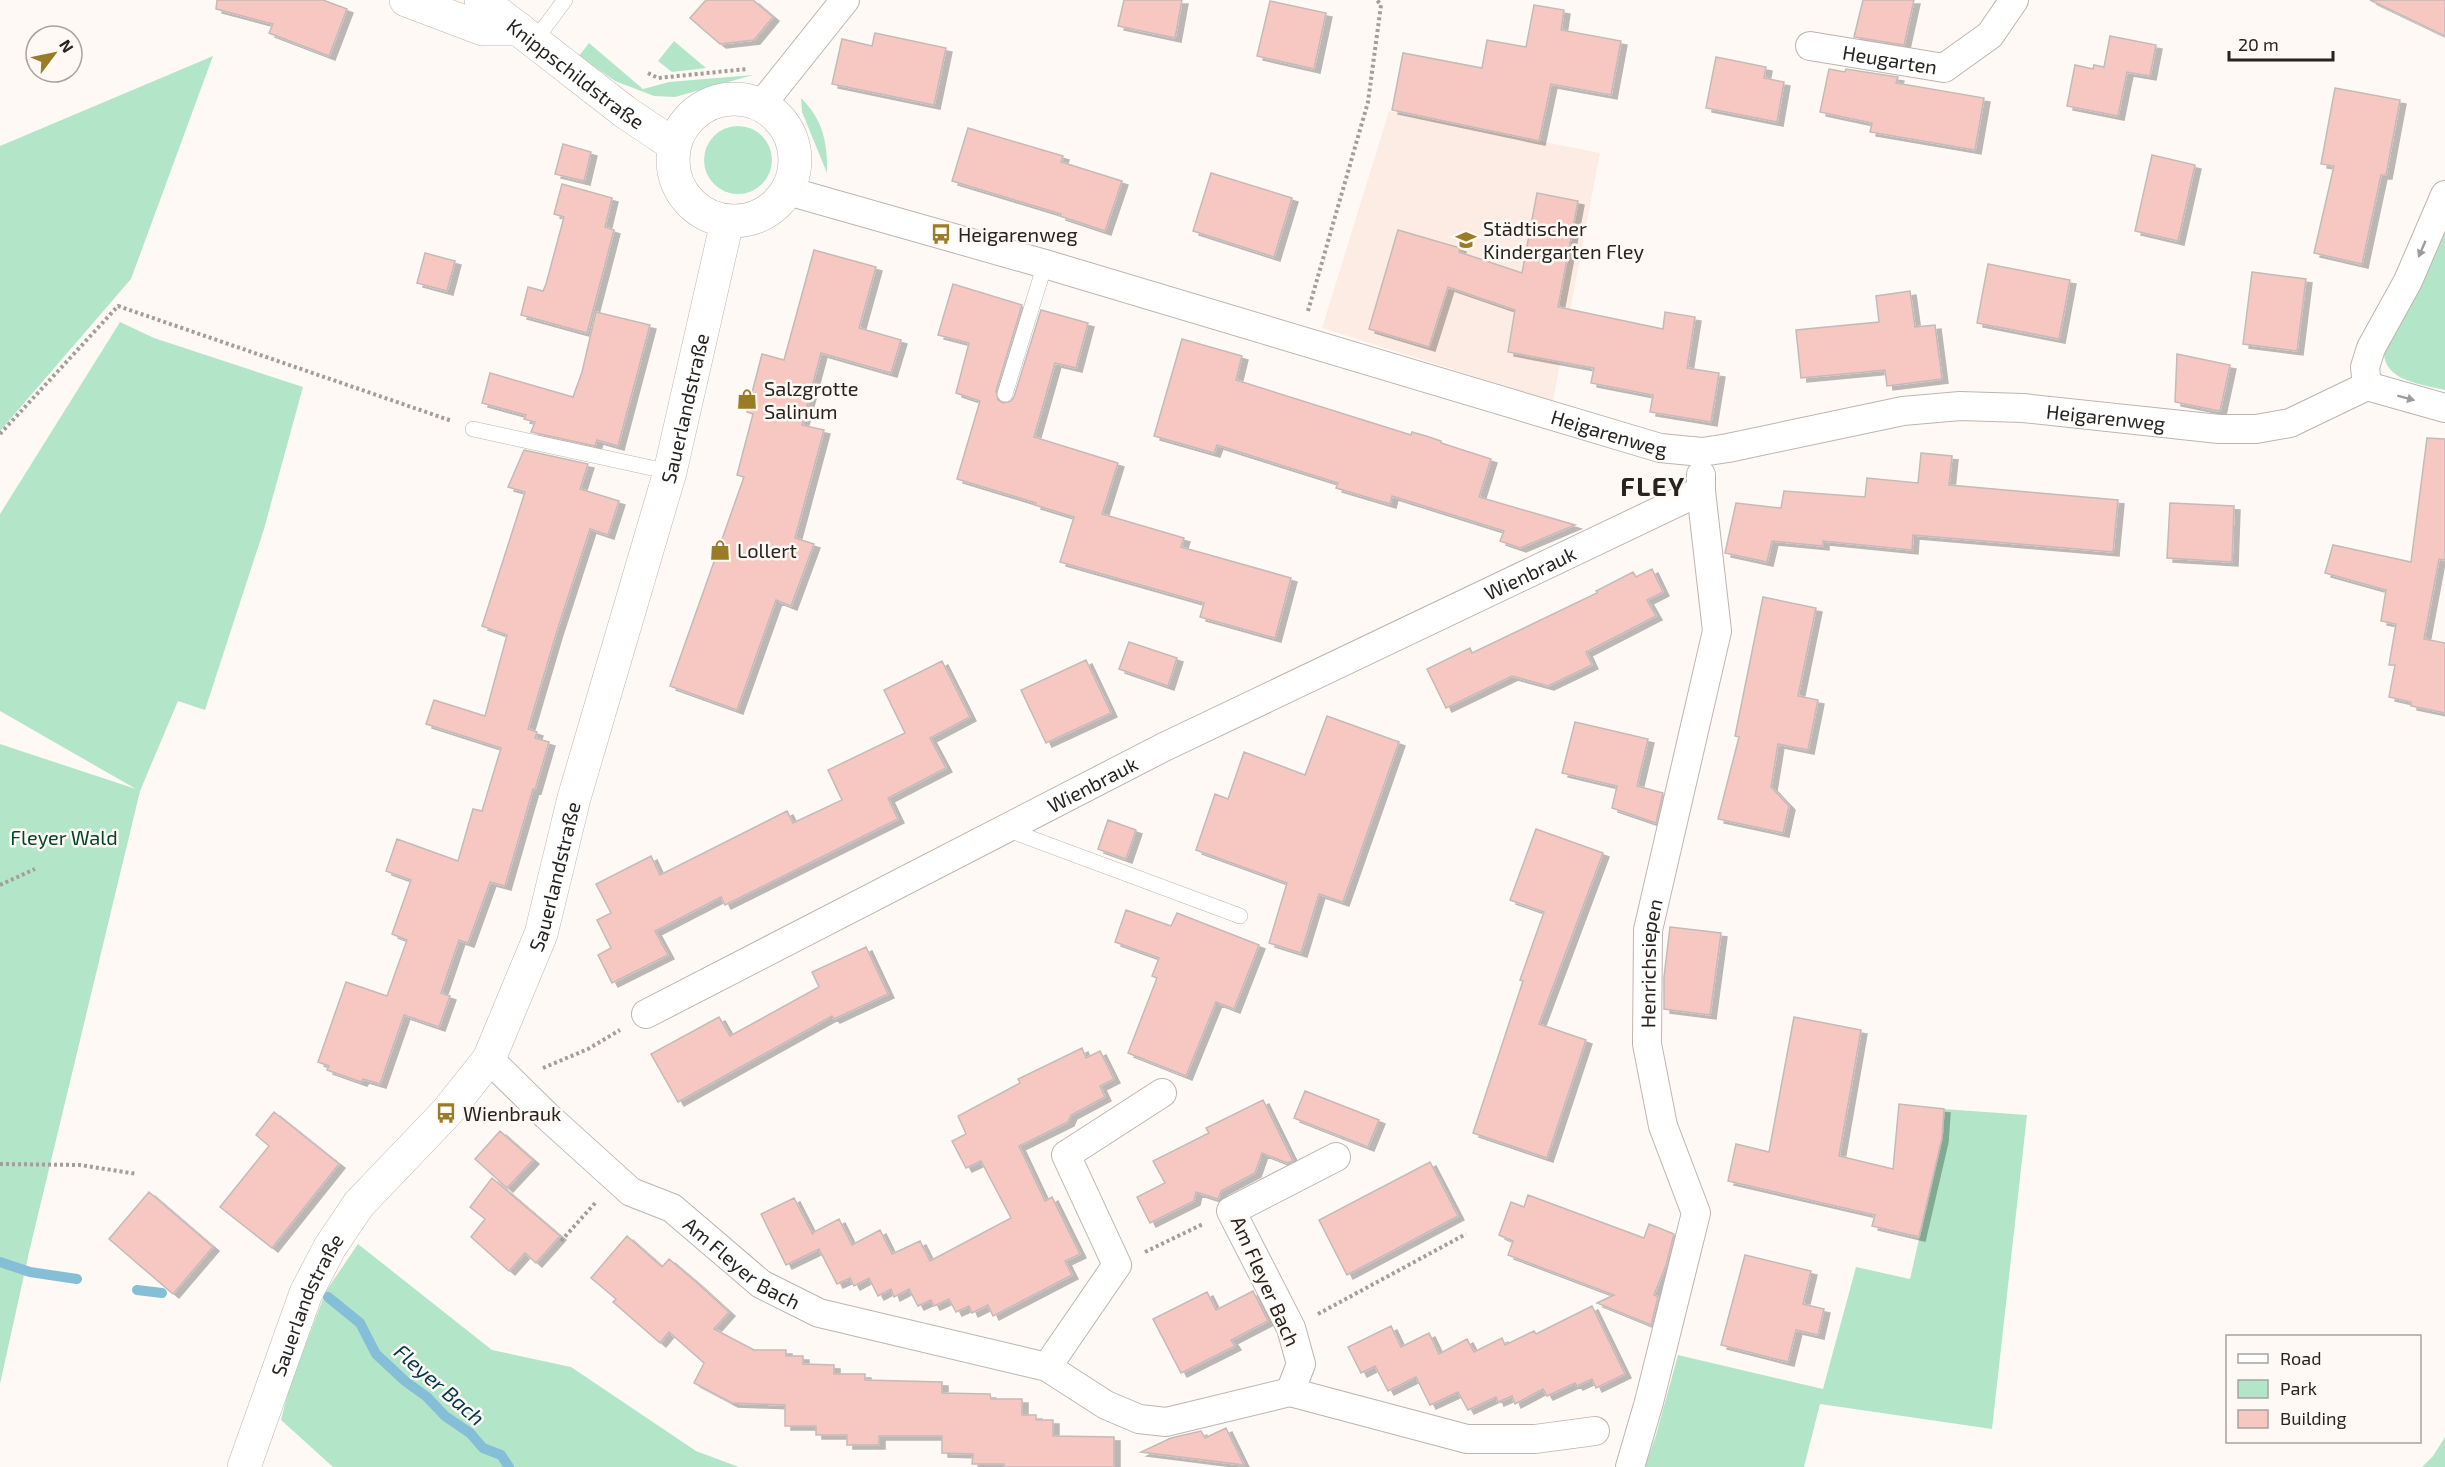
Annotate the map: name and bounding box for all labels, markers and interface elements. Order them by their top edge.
street label: Knippschildstraße [503,13,649,134]
north arrow [24,24,84,84]
scale bar [2229,24,2332,62]
text: 20 m [2238,33,2279,55]
text: N [56,36,78,56]
street label: Heugarten [1841,40,1939,79]
place label: Städtischer Kindergarten Fley [1483,216,1644,263]
bus stop icon: Heigarenweg [929,222,953,246]
place label: Heigarenweg [958,222,1078,246]
school or university icon: Städtischer Kindergarten Fley [1454,228,1478,252]
one-way arrow [2417,240,2427,258]
street label: Sauerlandstraße [655,331,713,486]
place label: Salzgrotte Salinum [764,376,859,423]
shop icon: Salzgrotte Salinum [735,387,759,411]
one-way arrow [2397,394,2415,403]
street label: Heigarenweg [2045,399,2167,435]
street label: Heigarenweg [1548,404,1668,461]
district label: FLEY [1620,470,1686,501]
shop icon: Lollert [708,538,732,562]
place label: Lollert [737,538,797,562]
street label: Wienbrauk [1480,541,1579,605]
street label: Wienbrauk [1043,751,1141,817]
street label: Sauerlandstraße [523,799,585,955]
park label: Fleyer Wald [10,825,118,849]
street label: Henrichsiepen [1635,896,1667,1028]
bus stop icon: Wienbrauk [434,1101,458,1125]
place label: Wienbrauk [463,1101,561,1125]
street label: Am Fleyer Bach [679,1211,804,1314]
street label: Am Fleyer Bach [1227,1212,1305,1350]
street label: Sauerlandstraße [265,1229,348,1379]
legend [2226,1335,2421,1443]
water label: Fleyer Bach [389,1338,490,1431]
text: Road [2280,1347,2321,1369]
text: Park [2280,1377,2317,1399]
text: Building [2280,1407,2347,1429]

